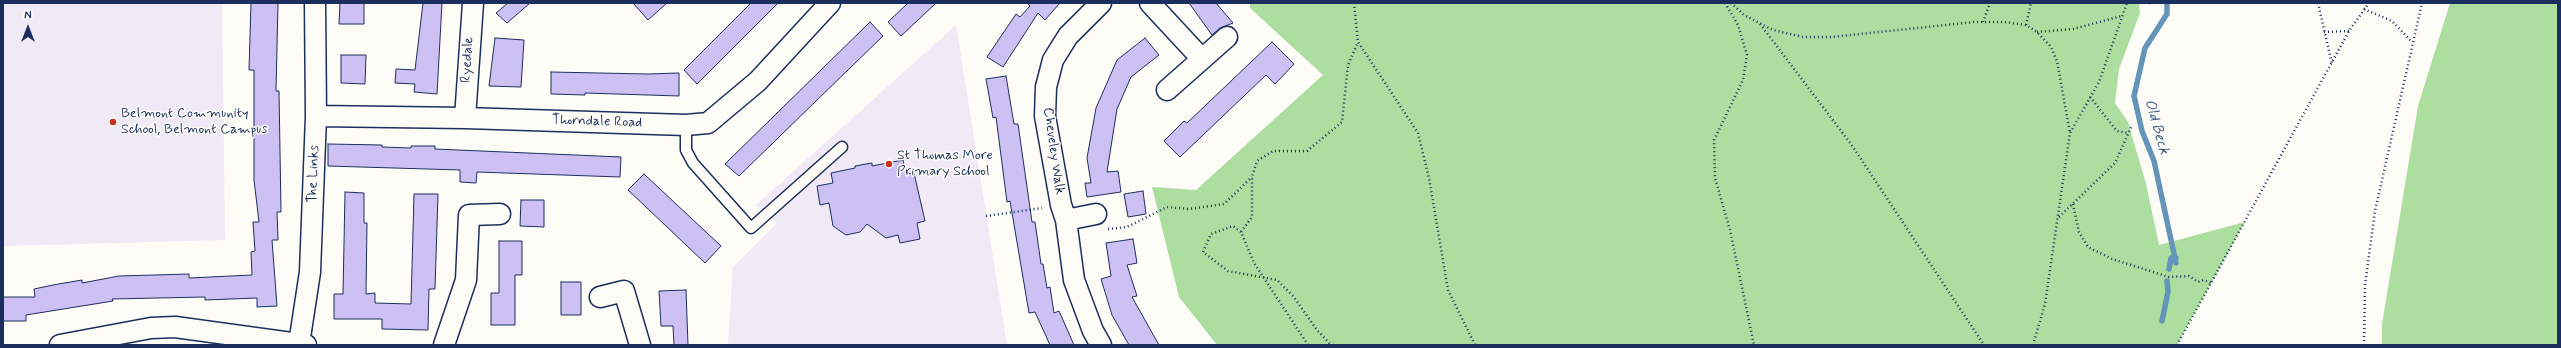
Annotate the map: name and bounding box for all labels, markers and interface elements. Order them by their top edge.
north arrow [8,8,48,48]
text: N [24,9,32,23]
street label: Ryedale [458,36,478,84]
water label: Old Beck [2140,97,2172,157]
place label: Belmont Community School, Belmont Campus [121,106,268,138]
street label: Cheveley Walk [1039,106,1067,196]
street label: Thorndale Road [552,112,642,132]
marker: Belmont Community School, Belmont Campus [108,117,118,127]
street label: The Links [305,145,323,203]
place label: St Thomas More Primary School [897,148,993,180]
marker: St Thomas More Primary School [884,159,894,169]

